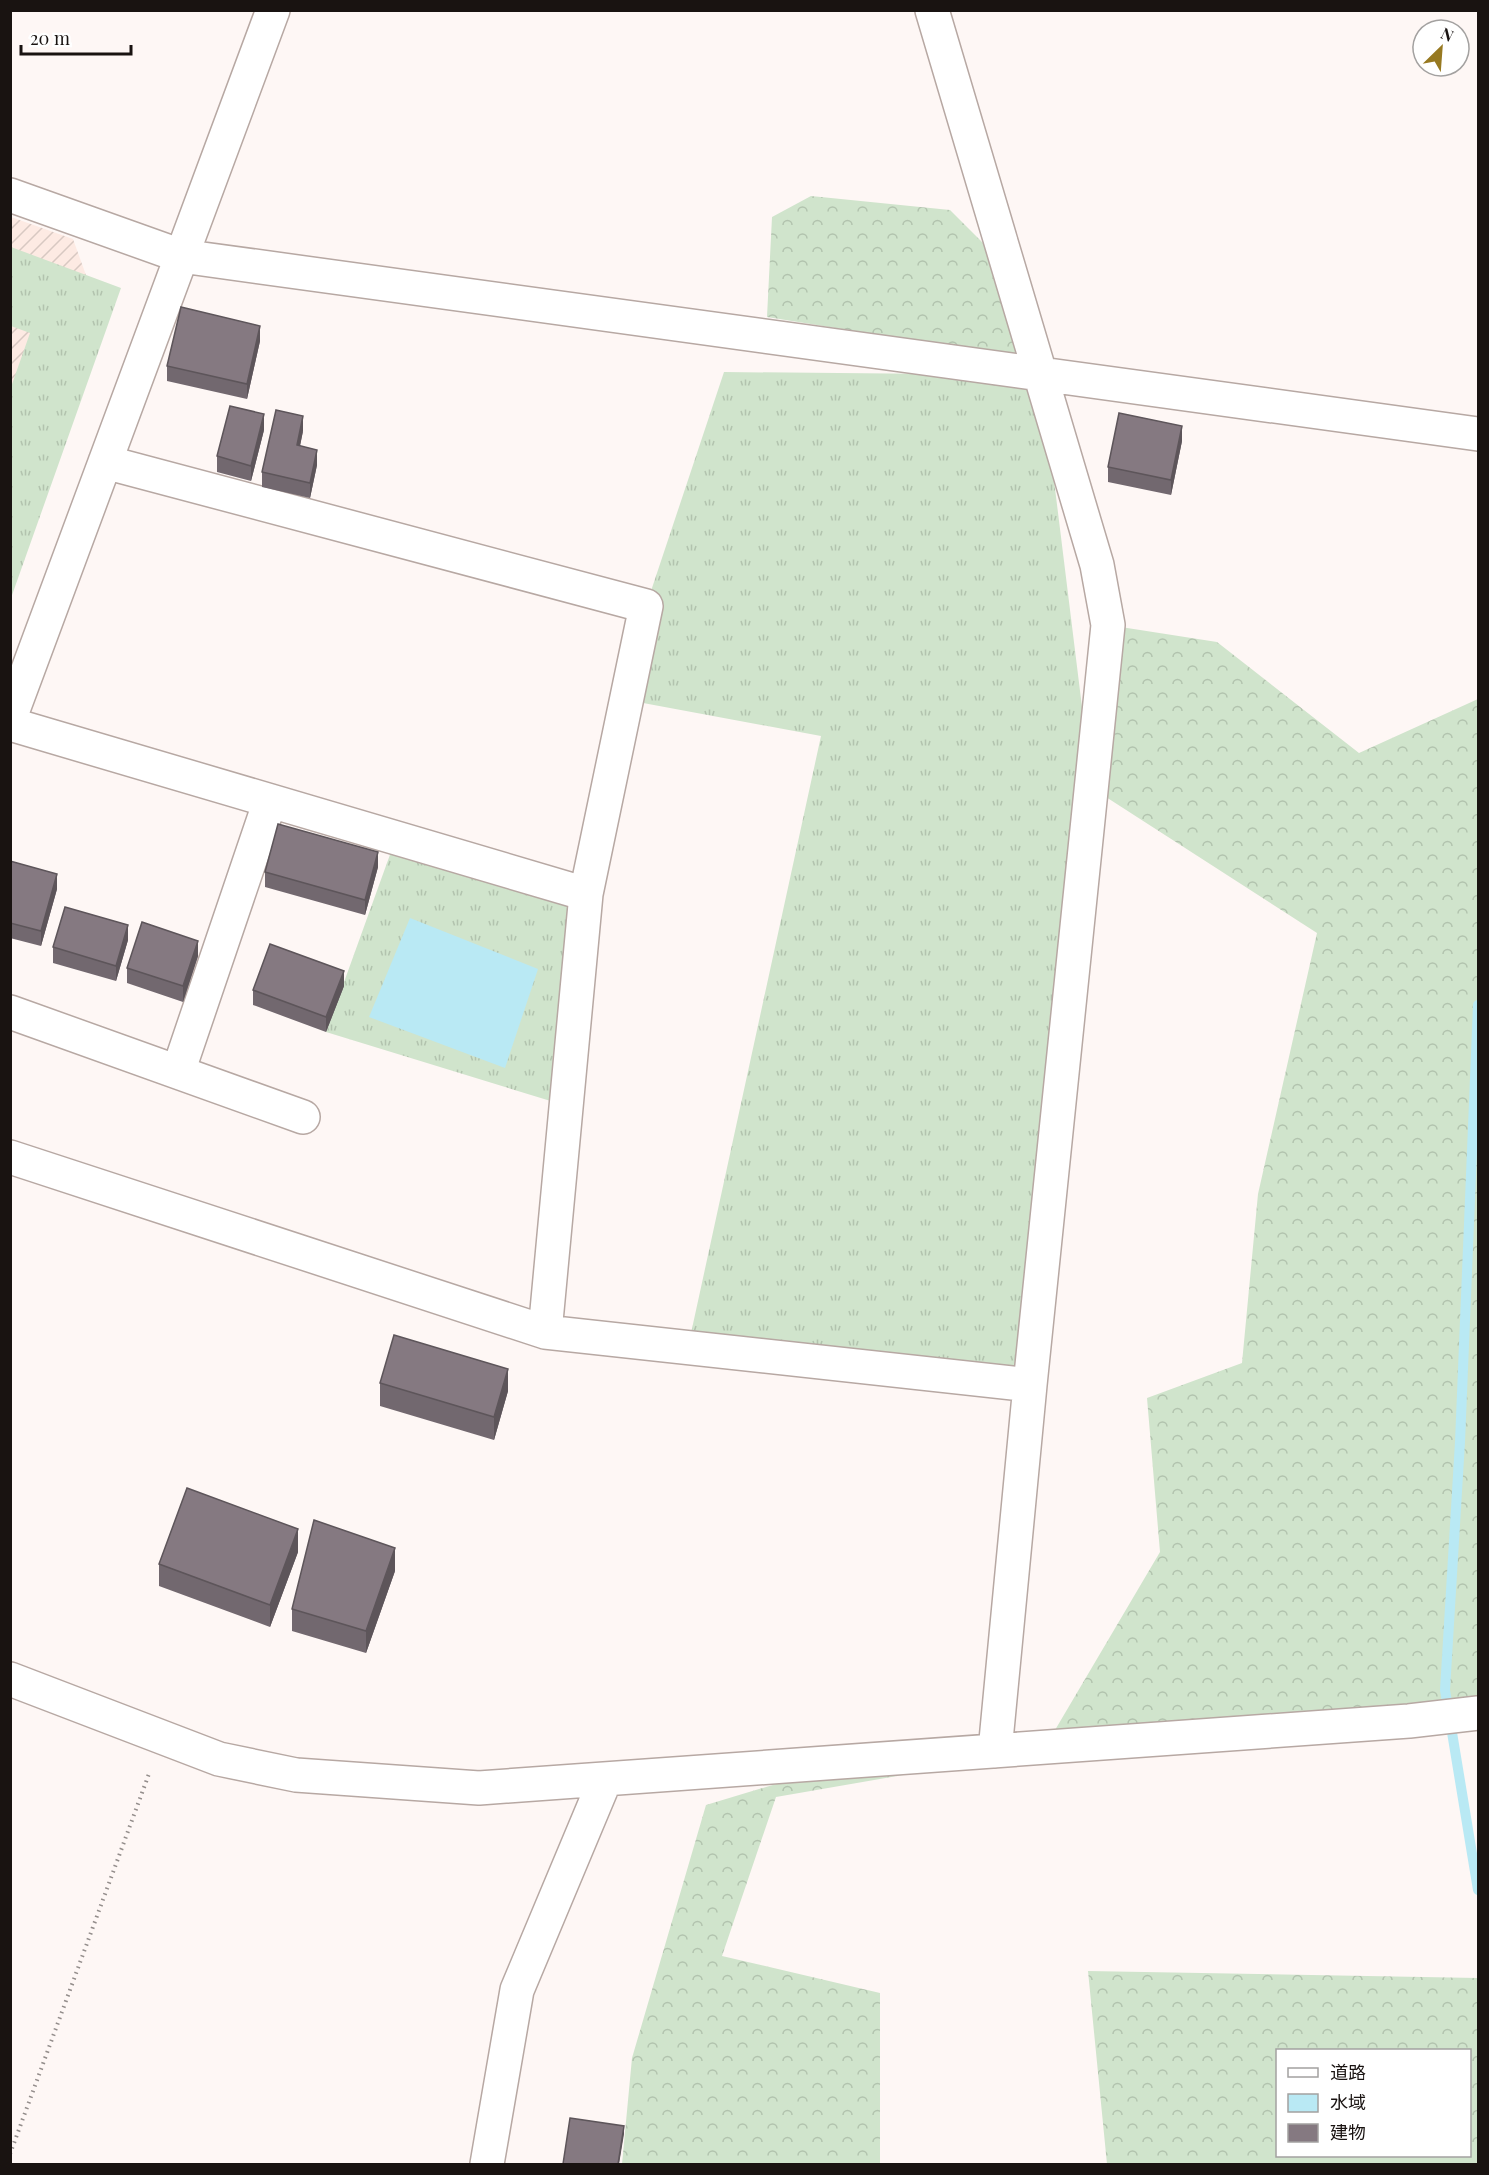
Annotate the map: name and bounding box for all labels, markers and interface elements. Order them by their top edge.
scale bar [21,18,130,56]
north arrow [1411,18,1471,78]
text: N [1438,22,1458,46]
text: 20 m [30,26,70,50]
legend [1276,2049,1471,2157]
text: 道路 [1330,2060,1366,2084]
text: 水域 [1330,2090,1366,2114]
text: 建物 [1330,2120,1366,2144]

